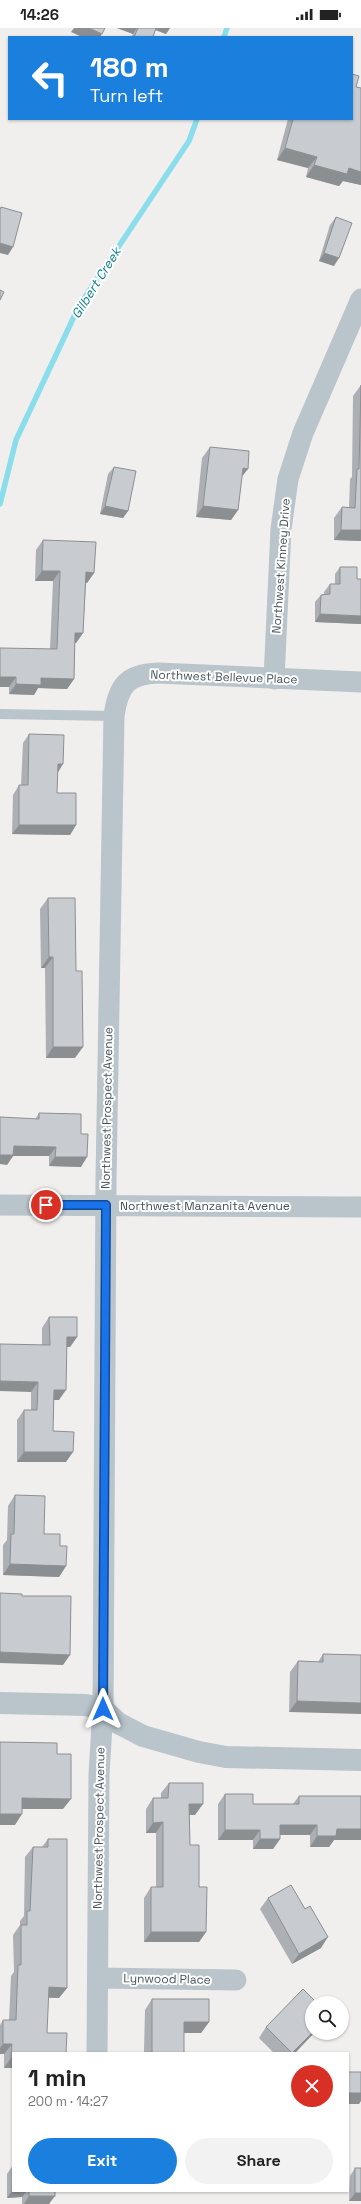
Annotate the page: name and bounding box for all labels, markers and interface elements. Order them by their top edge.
text: 14:26 [20,5,59,24]
text: 180 m [90,49,169,85]
icon: left [24,52,76,104]
text: Turn left [90,84,163,107]
water label: Gilbert Creek [67,243,126,322]
street label: Northwest Kinney Drive [268,498,294,634]
street label: Northwest Bellevue Place [150,666,298,688]
street label: Northwest Prospect Avenue [98,1027,116,1189]
pin [29,1188,63,1222]
icon: arrive [35,1194,57,1216]
street label: Northwest Manzanita Avenue [120,1198,290,1214]
position arrow [82,1688,124,1730]
street label: Northwest Prospect Avenue [90,1747,108,1909]
street label: Lynwood Place [123,1970,211,1988]
map controls [305,1996,349,2040]
button: search [305,1996,349,2040]
text: 1 min [28,2062,87,2093]
button: close [291,2065,333,2107]
text: 200 m · 14:27 [28,2093,108,2110]
button: Exit [28,2138,177,2184]
button: Share [185,2138,333,2184]

